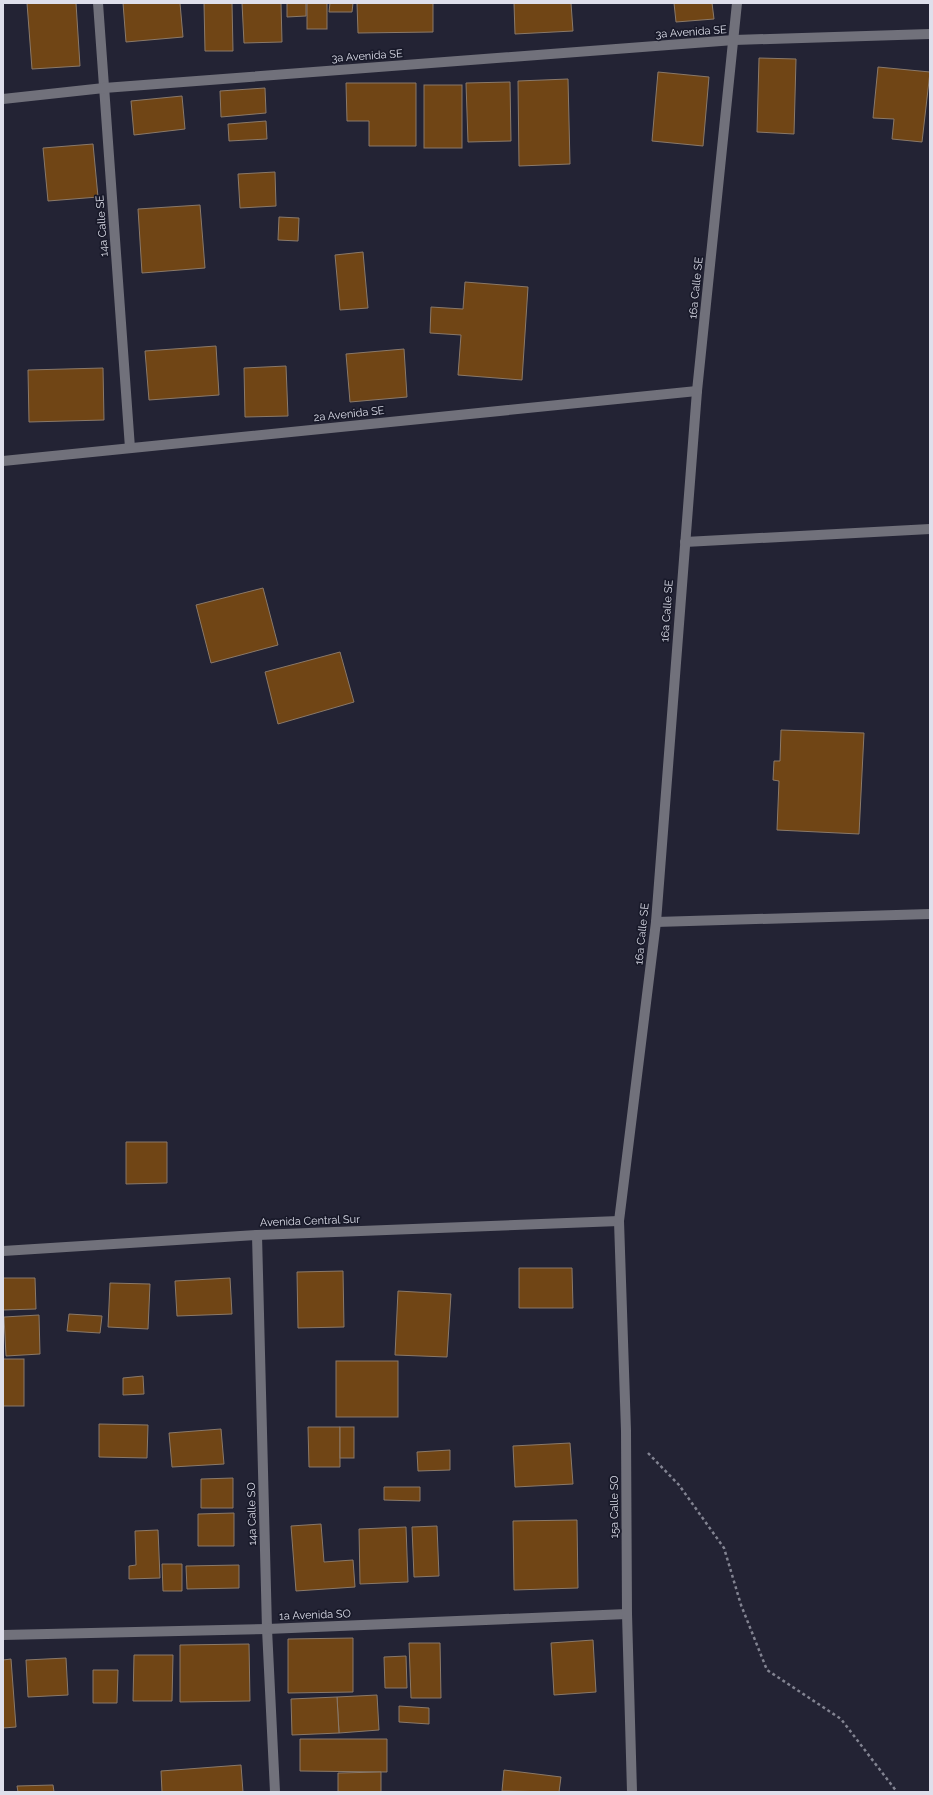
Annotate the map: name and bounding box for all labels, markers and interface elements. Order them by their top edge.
street label: 3a Avenida SE [655,23,727,41]
street label: 3a Avenida SE [331,47,403,65]
street label: 14a Calle SE [93,194,111,257]
street label: 16a Calle SE [686,256,706,320]
street label: 2a Avenida SE [313,404,385,424]
street label: 16a Calle SE [658,579,676,643]
street label: 16a Calle SE [632,902,652,966]
street label: Avenida Central Sur [260,1213,360,1229]
street label: 15a Calle SO [608,1475,621,1539]
street label: 14a Calle SO [245,1482,259,1546]
street label: 1a Avenida SO [279,1607,351,1623]

